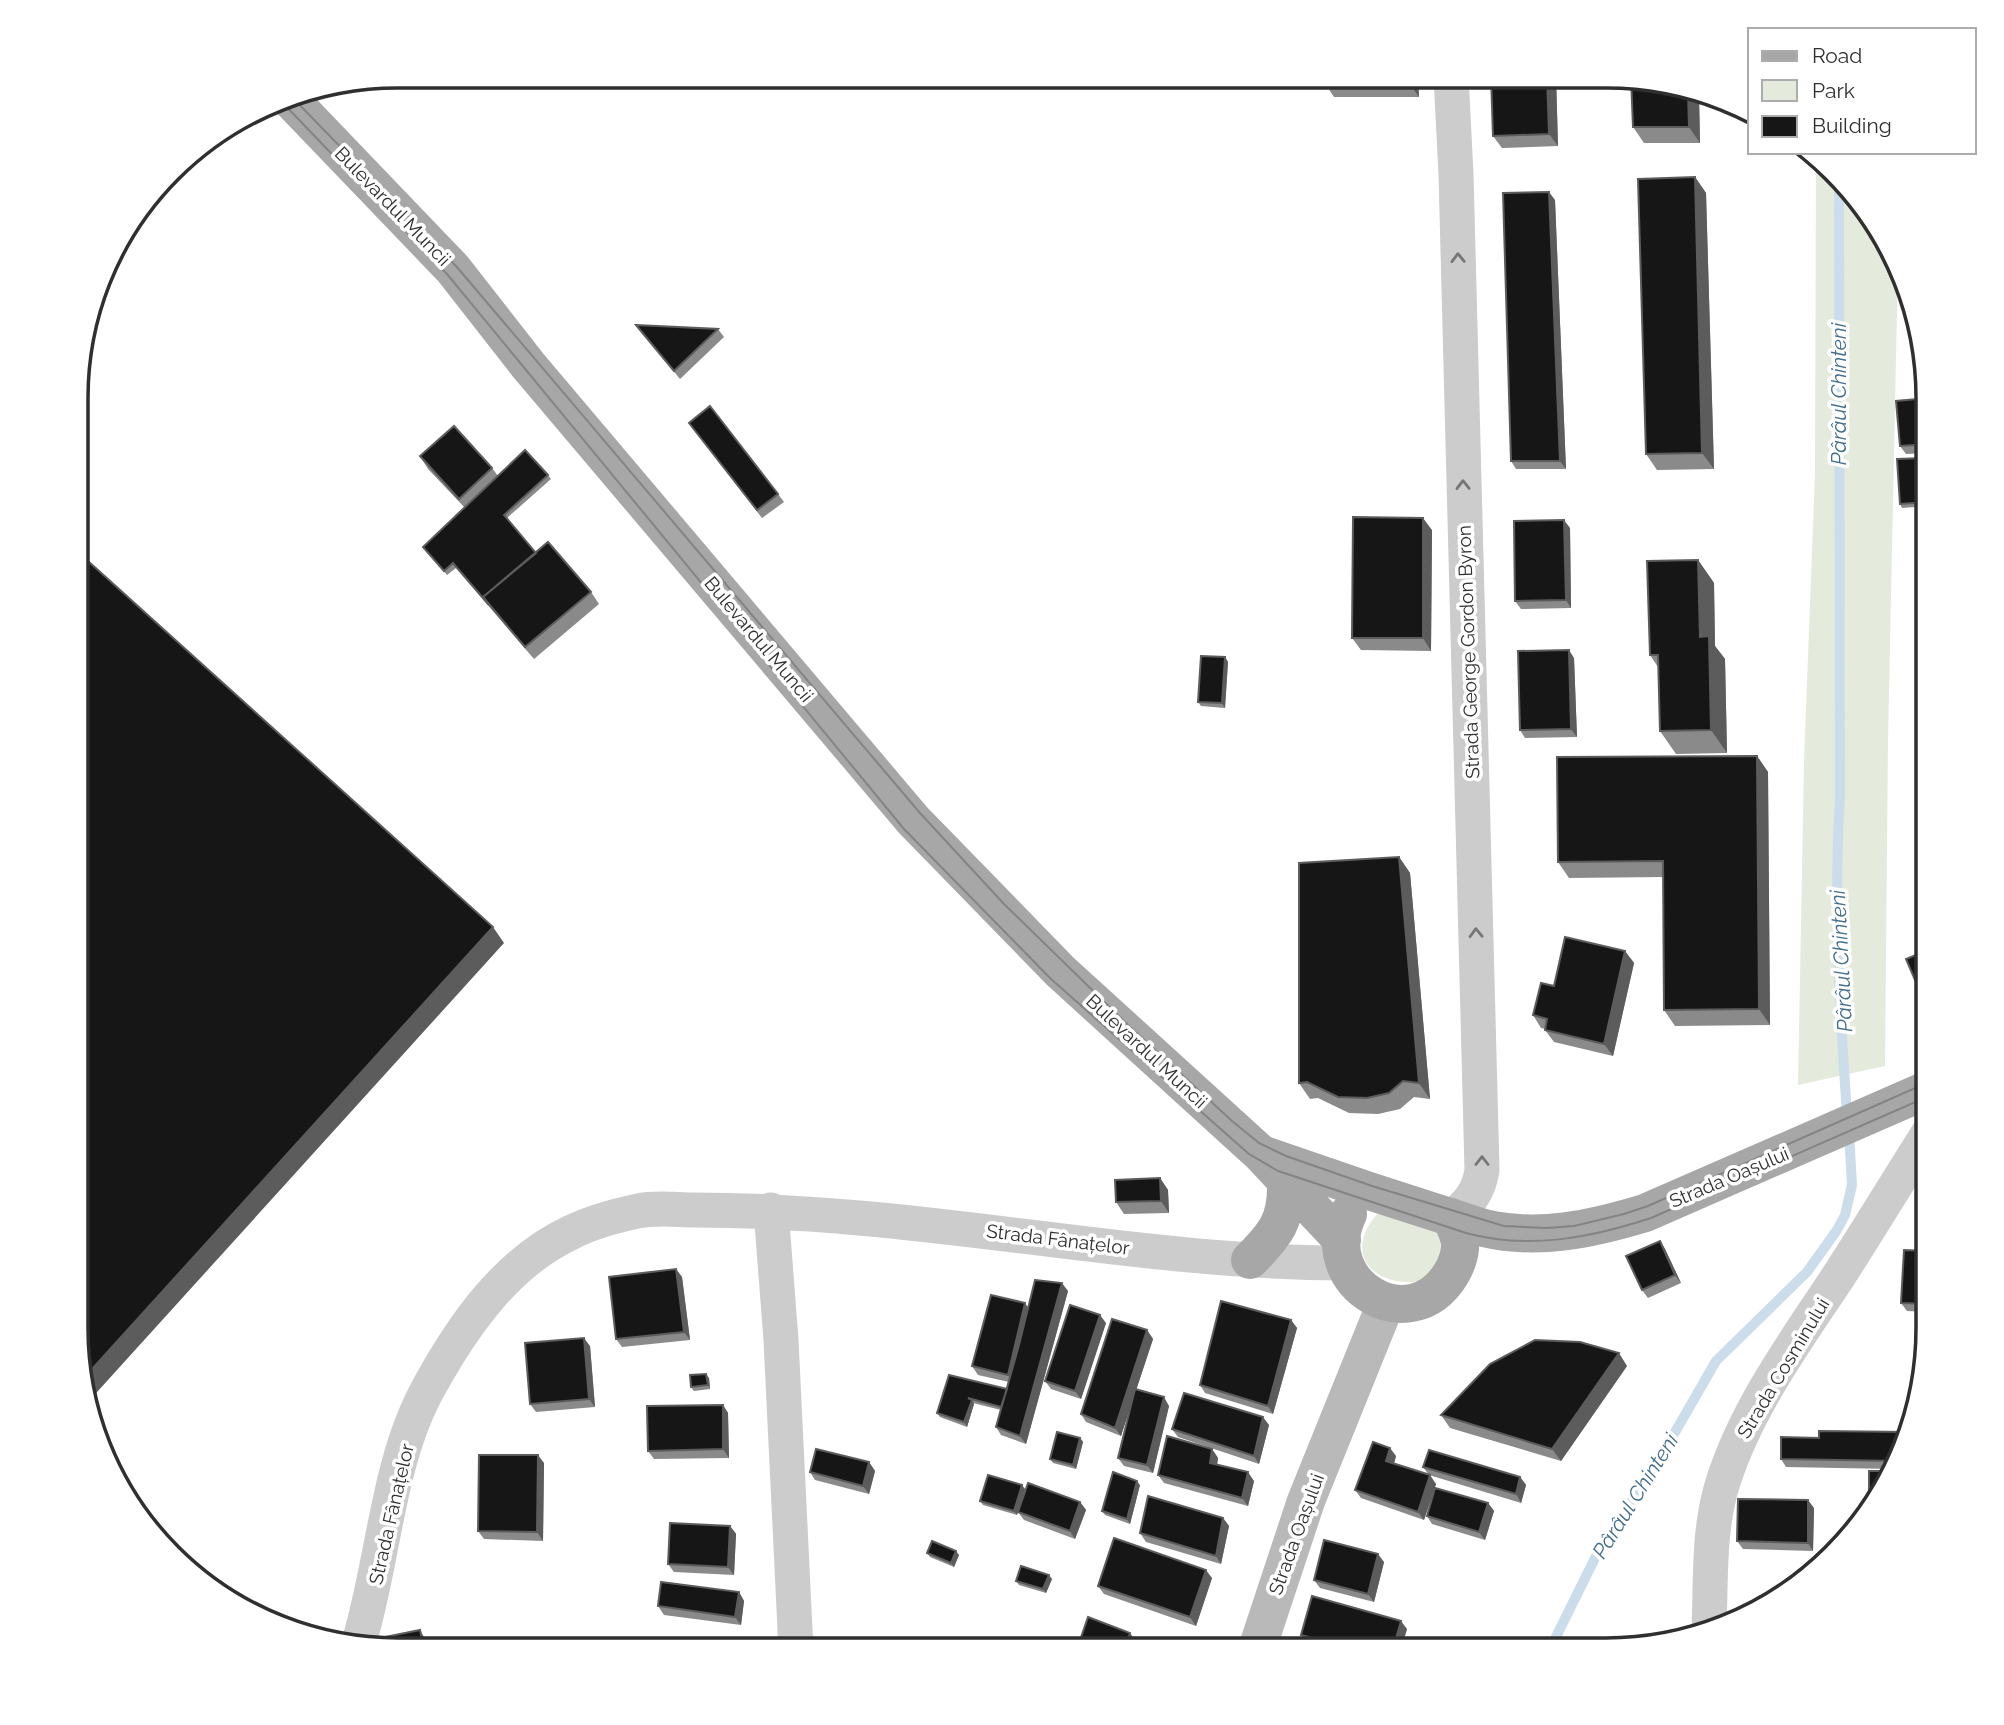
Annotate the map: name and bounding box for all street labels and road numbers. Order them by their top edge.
street label: Bulevardul Muncii [331,142,455,270]
street label: Strada George Gordon Byron [1453,525,1483,779]
street label: Bulevardul Muncii [700,572,818,706]
street label: Bulevardul Muncii [1082,989,1212,1113]
street label: Strada Oașului [1666,1142,1792,1212]
street label: Strada Fânațelor [985,1219,1131,1259]
street label: Strada Cosminului [1732,1294,1834,1442]
street label: Strada Fânațelor [364,1441,418,1587]
street label: Strada Oașului [1264,1470,1328,1598]

